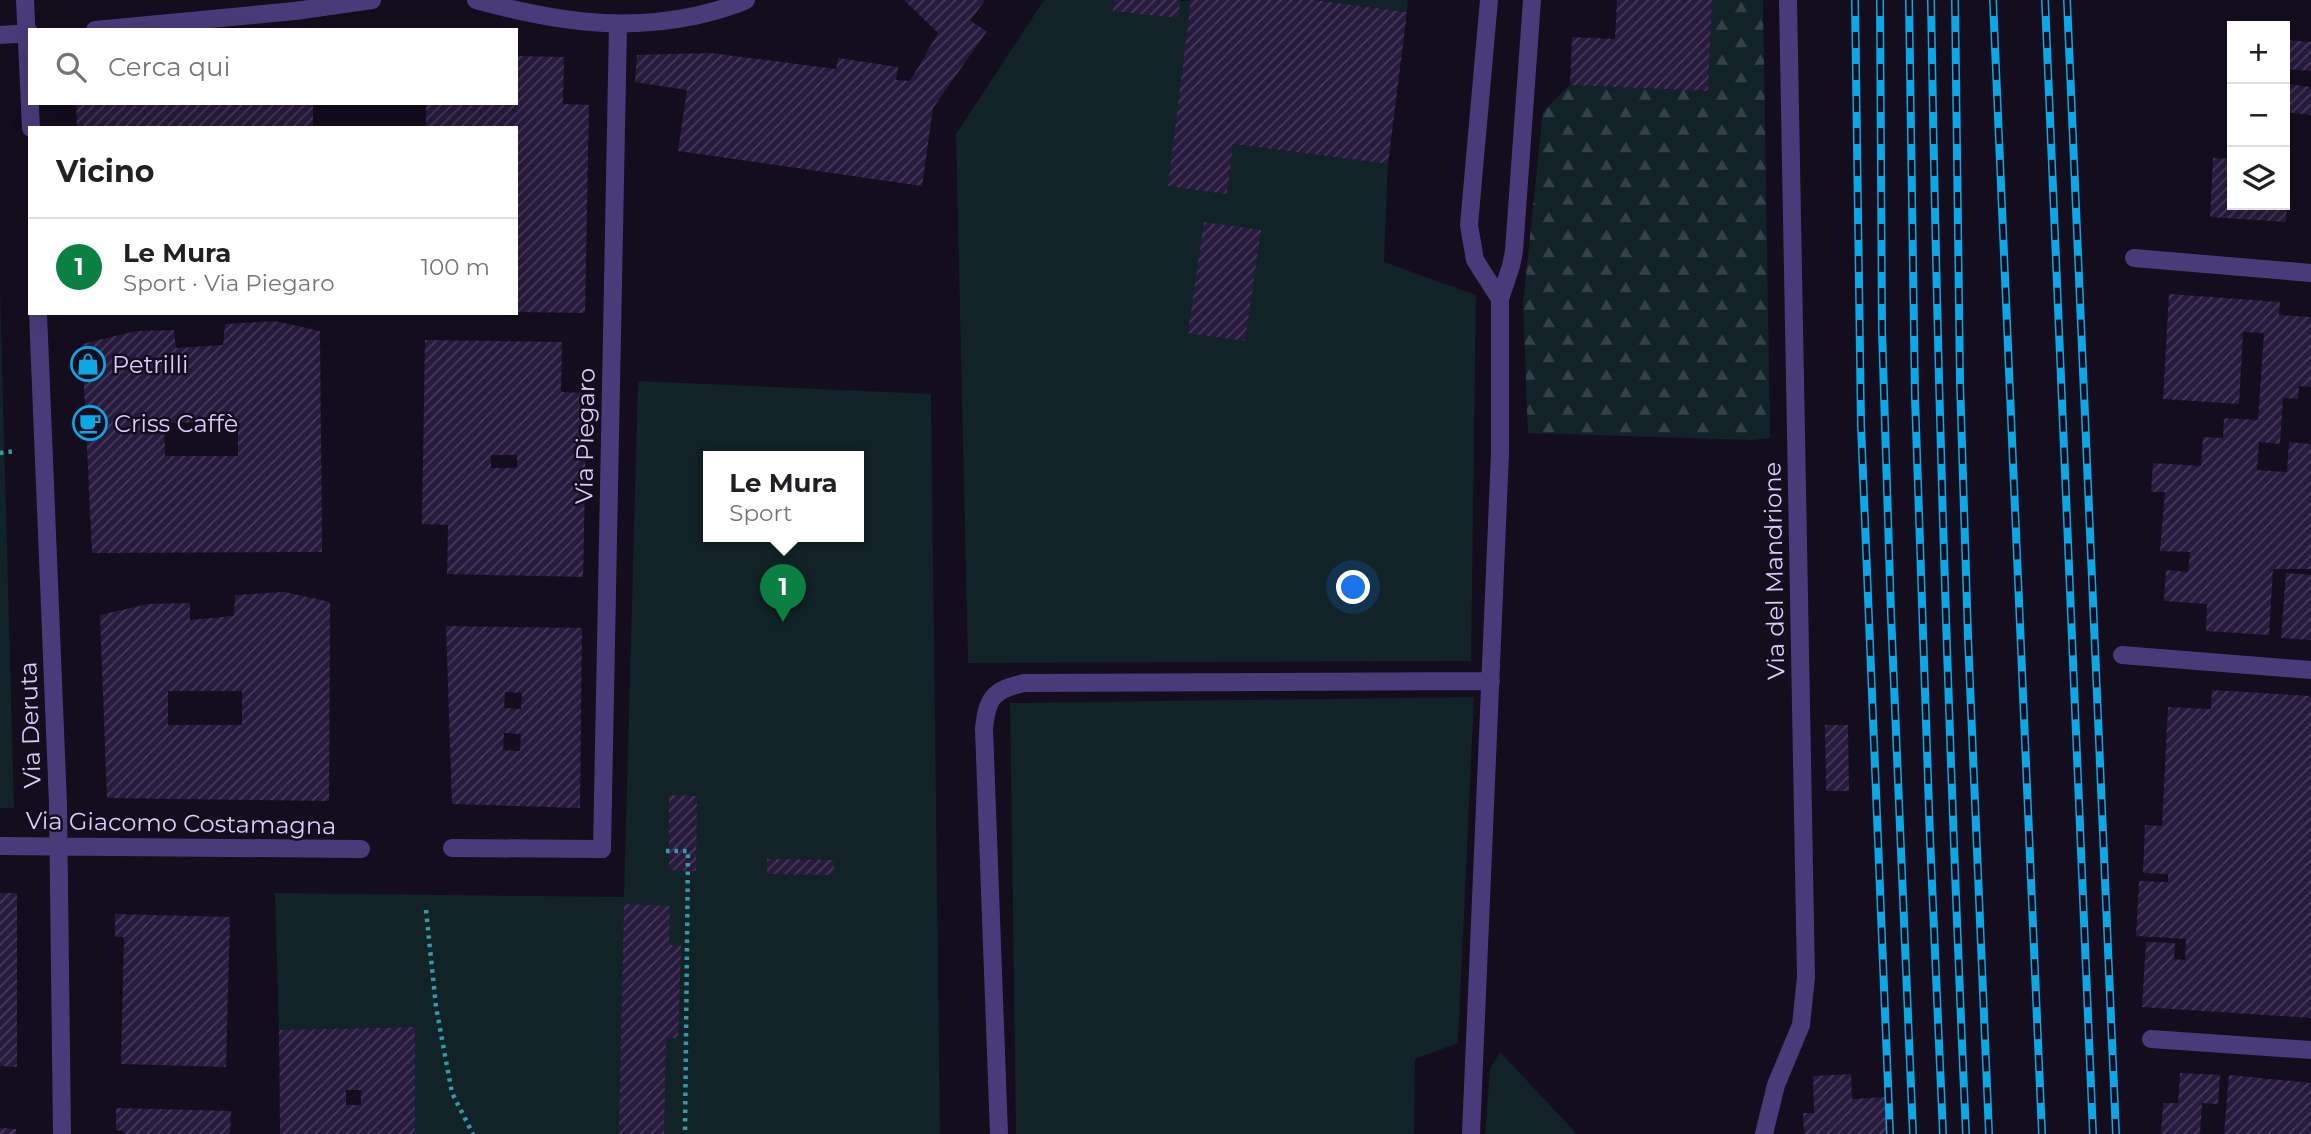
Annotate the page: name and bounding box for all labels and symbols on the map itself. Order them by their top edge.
shop icon: Petrilli [69,345,107,383]
place label: Petrilli [112,350,188,379]
street label: Via Piegaro [569,368,601,504]
cafe icon: Criss Caffè [71,404,109,442]
place label: Criss Caffè [114,409,238,438]
street label: Via del Mandrione [1758,462,1790,680]
pin: 1 [760,564,806,622]
your location [1336,570,1370,604]
street label: Via Deruta [13,661,47,789]
street label: Via Giacomo Costamagna [25,806,337,840]

